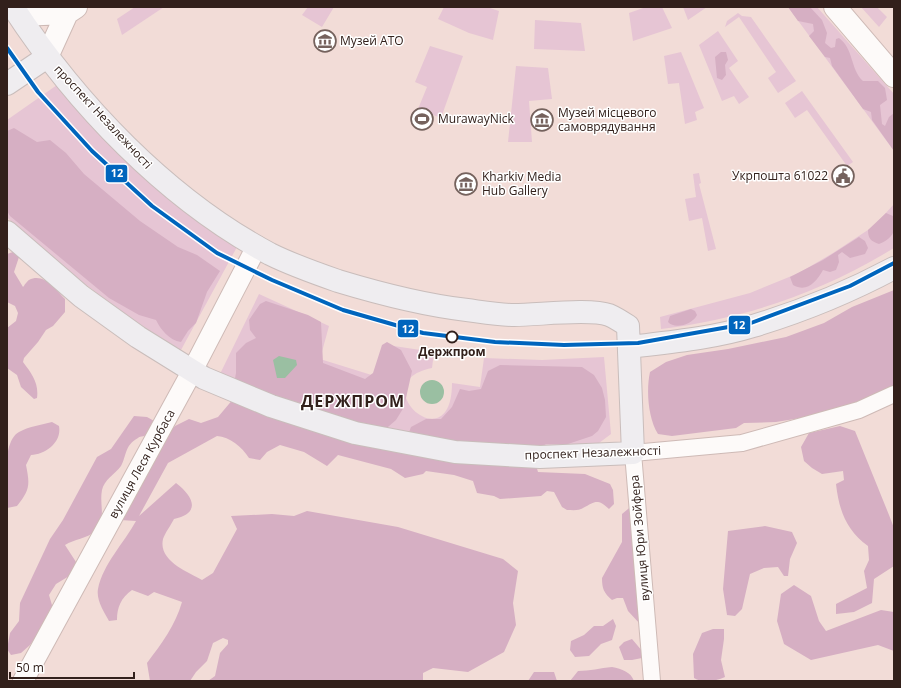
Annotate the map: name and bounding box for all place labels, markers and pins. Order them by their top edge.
museum icon: Музей АТО [312,28,338,54]
place label: Музей АТО [340,32,404,49]
place label: Музей місцевого самоврядування [558,104,656,135]
sports icon: MurawayNick [409,106,435,132]
museum icon: Музей місцевого самоврядування [529,107,555,133]
place label: MurawayNick [438,110,515,127]
public building icon: Укрпошта 61022 [830,163,856,189]
place label: Укрпошта 61022 [732,167,828,184]
place label: Kharkiv Media Hub Gallery [482,168,561,199]
museum icon: Kharkiv Media Hub Gallery [453,171,479,197]
marker: Держпром [445,330,459,344]
place label: Держпром [418,343,486,360]

